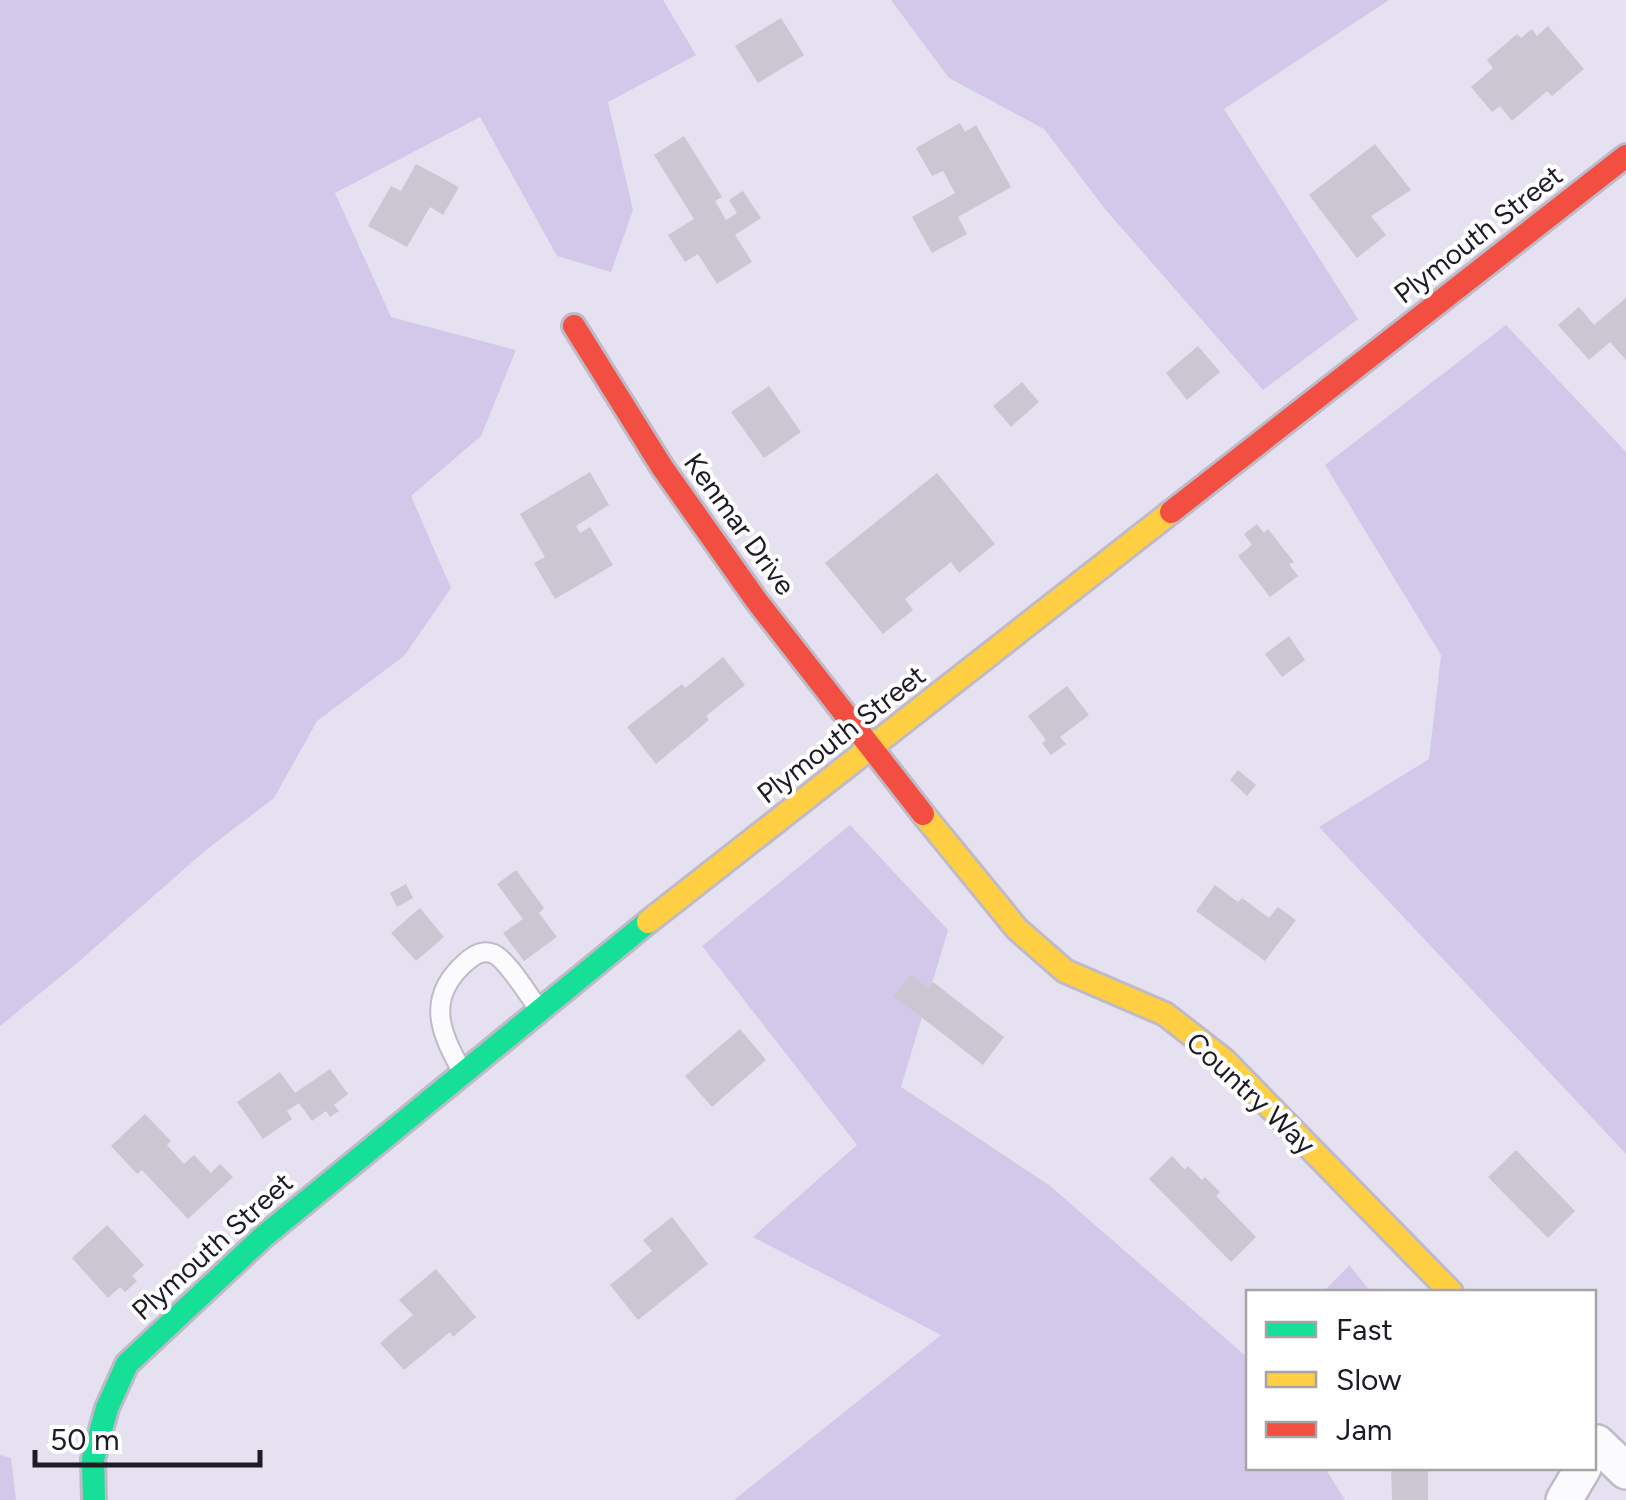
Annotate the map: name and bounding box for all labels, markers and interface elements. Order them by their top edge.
street label: Plymouth Street [1387,158,1569,310]
street label: Kenmar Drive [677,446,803,602]
street label: Plymouth Street [750,658,932,810]
street label: Country Way [1179,1025,1323,1162]
street label: Plymouth Street [125,1165,299,1327]
legend [1246,1290,1596,1470]
text: Fast [1336,1311,1393,1348]
text: Slow [1336,1361,1402,1398]
scale bar [35,1405,260,1467]
text: Jam [1336,1411,1392,1448]
text: 50 m [50,1421,119,1458]

